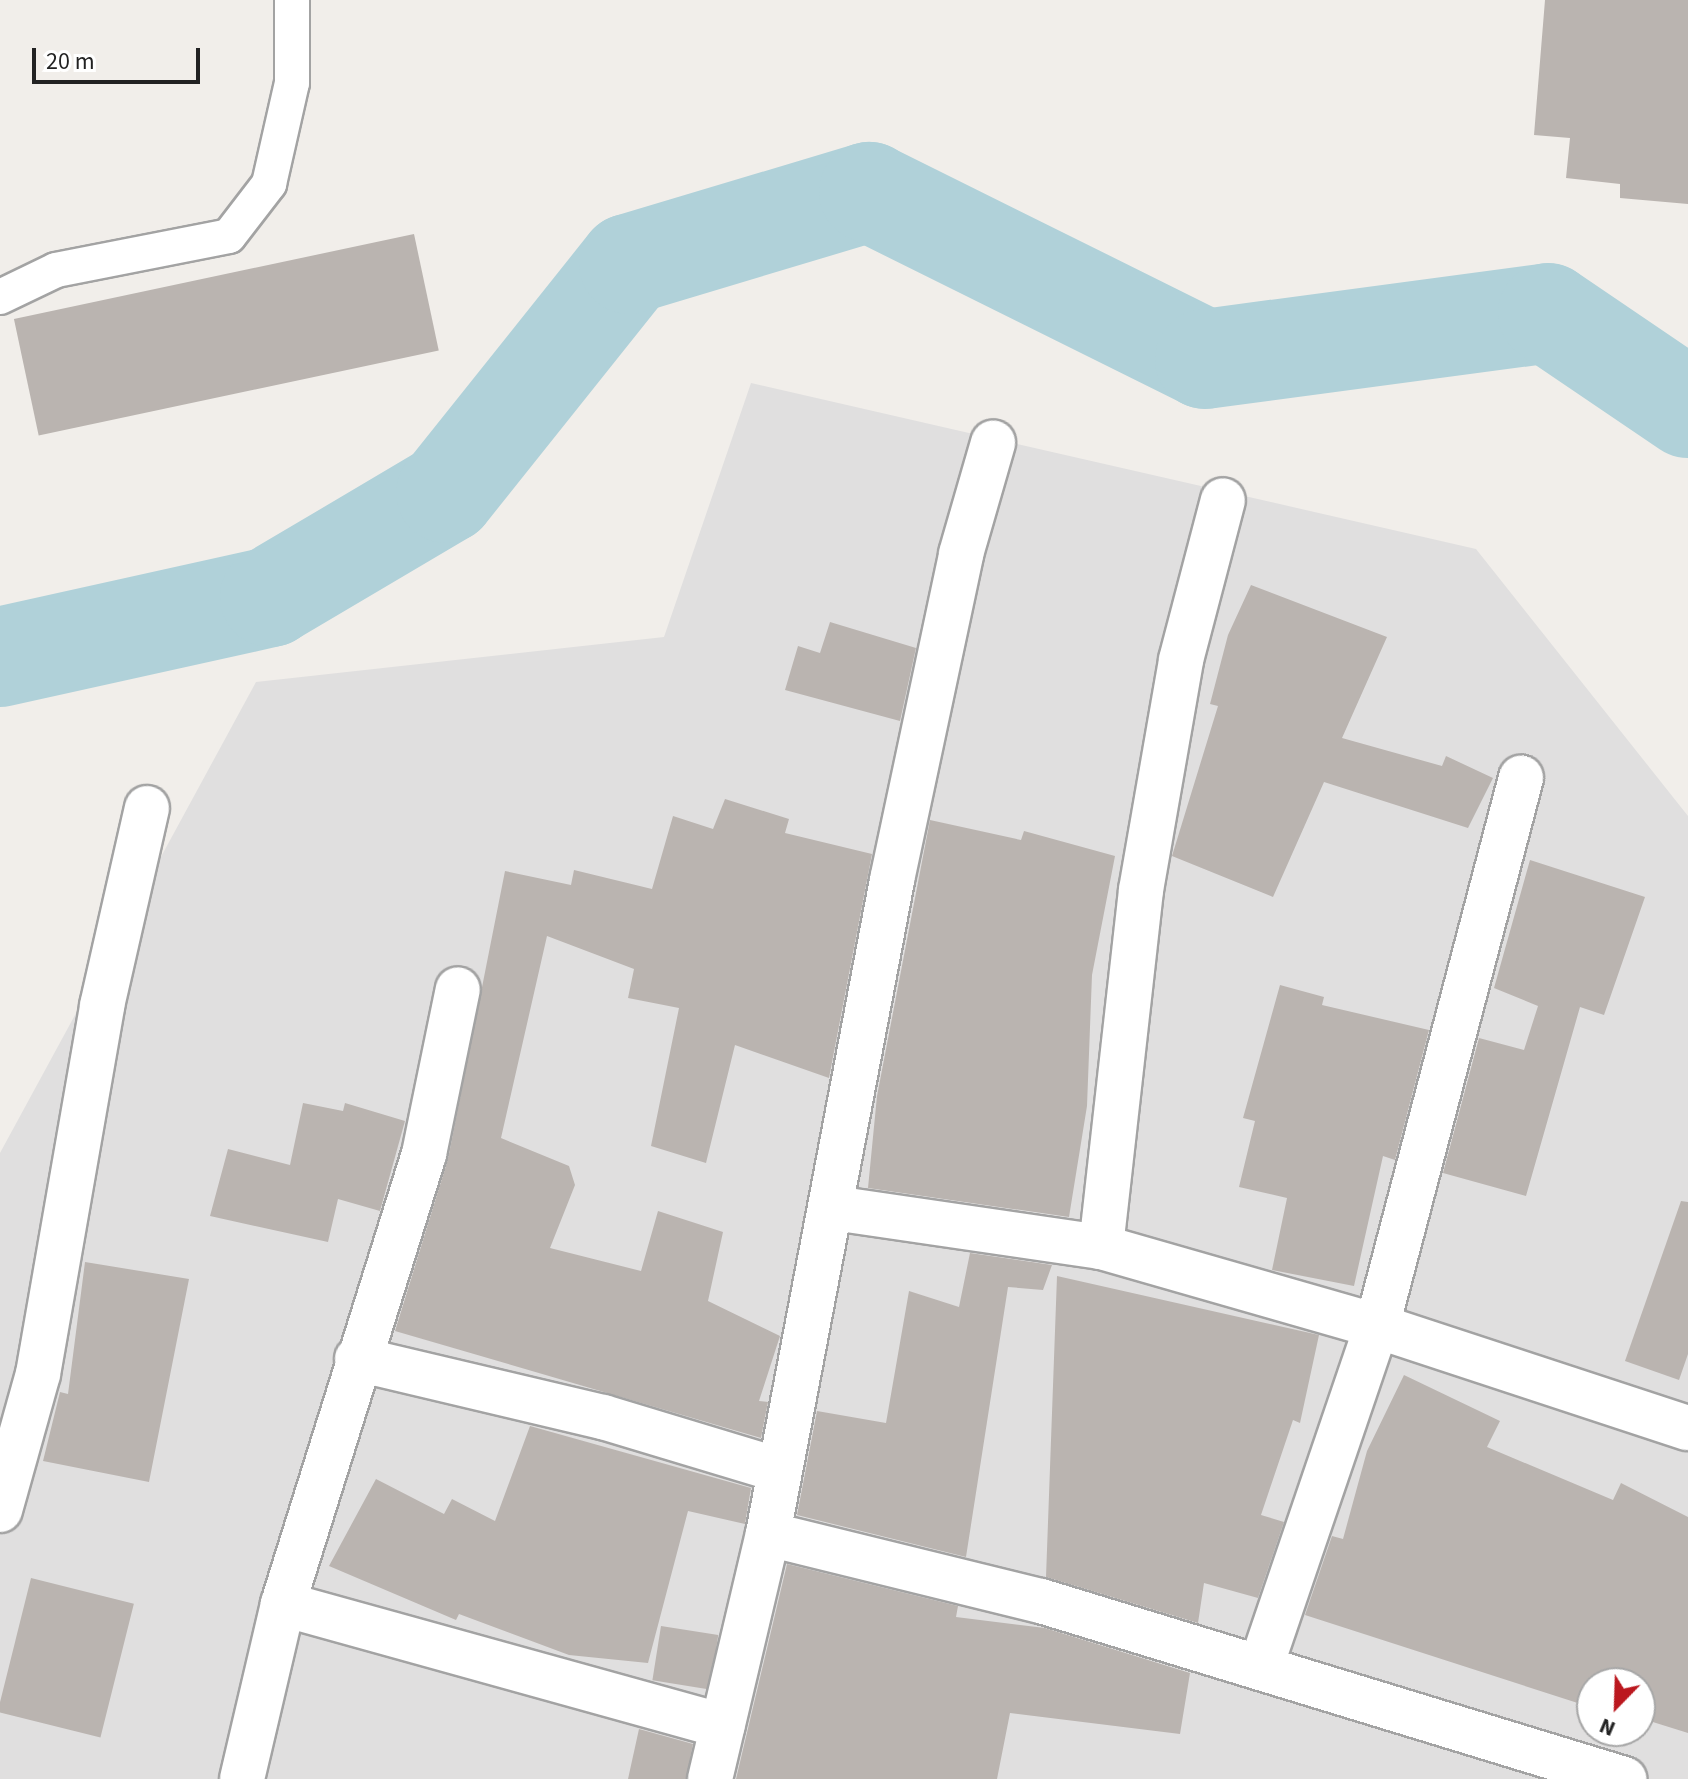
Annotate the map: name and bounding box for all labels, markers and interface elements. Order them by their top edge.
scale bar [36,32,204,82]
text: 20 m [46,44,95,79]
north arrow [1576,1667,1656,1747]
text: N [1594,1710,1620,1745]

